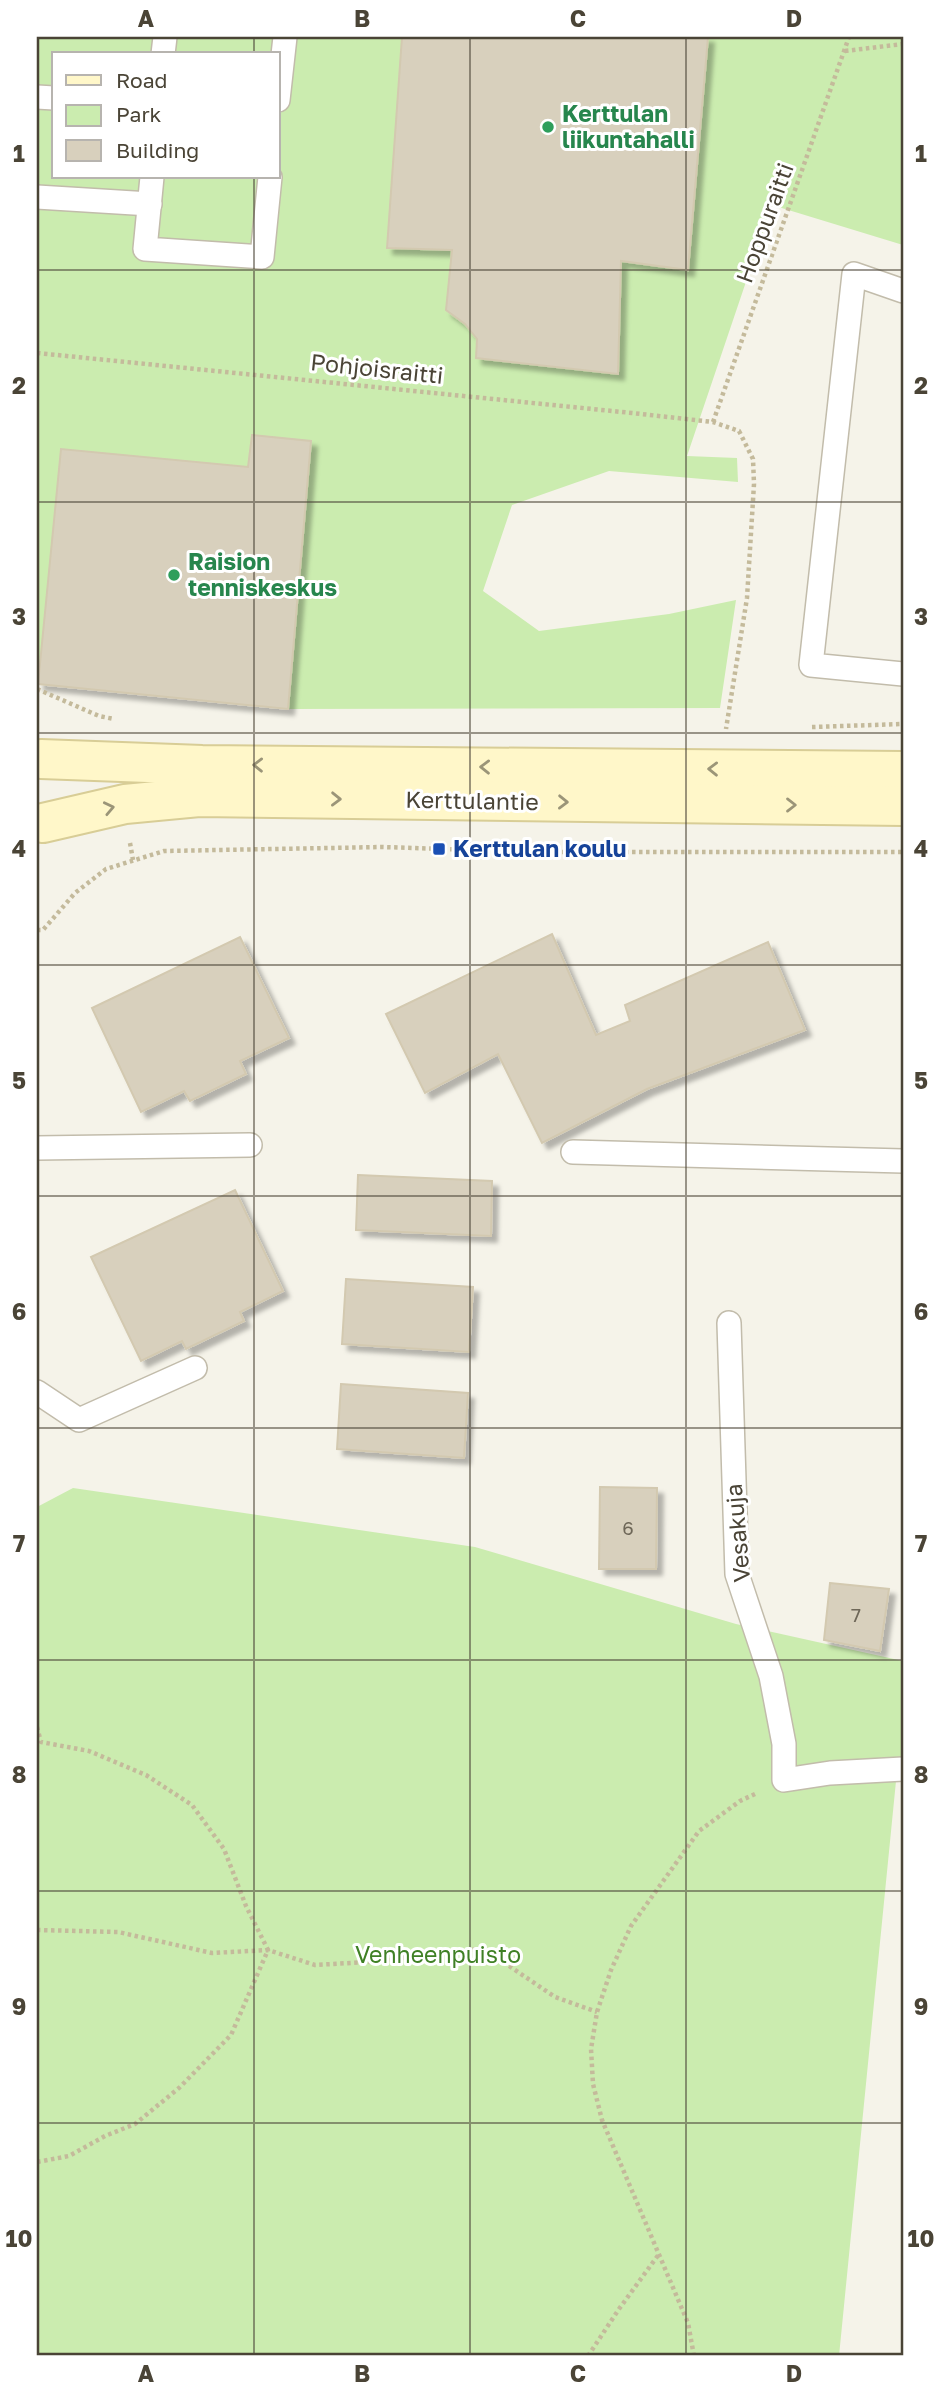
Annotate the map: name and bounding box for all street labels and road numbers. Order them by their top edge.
street label: Hoppuraitti [729,159,799,287]
street label: Pohjoisraitti [309,347,445,389]
street label: Kerttulantie [405,785,539,815]
street label: Vesakuja [719,1483,755,1583]

